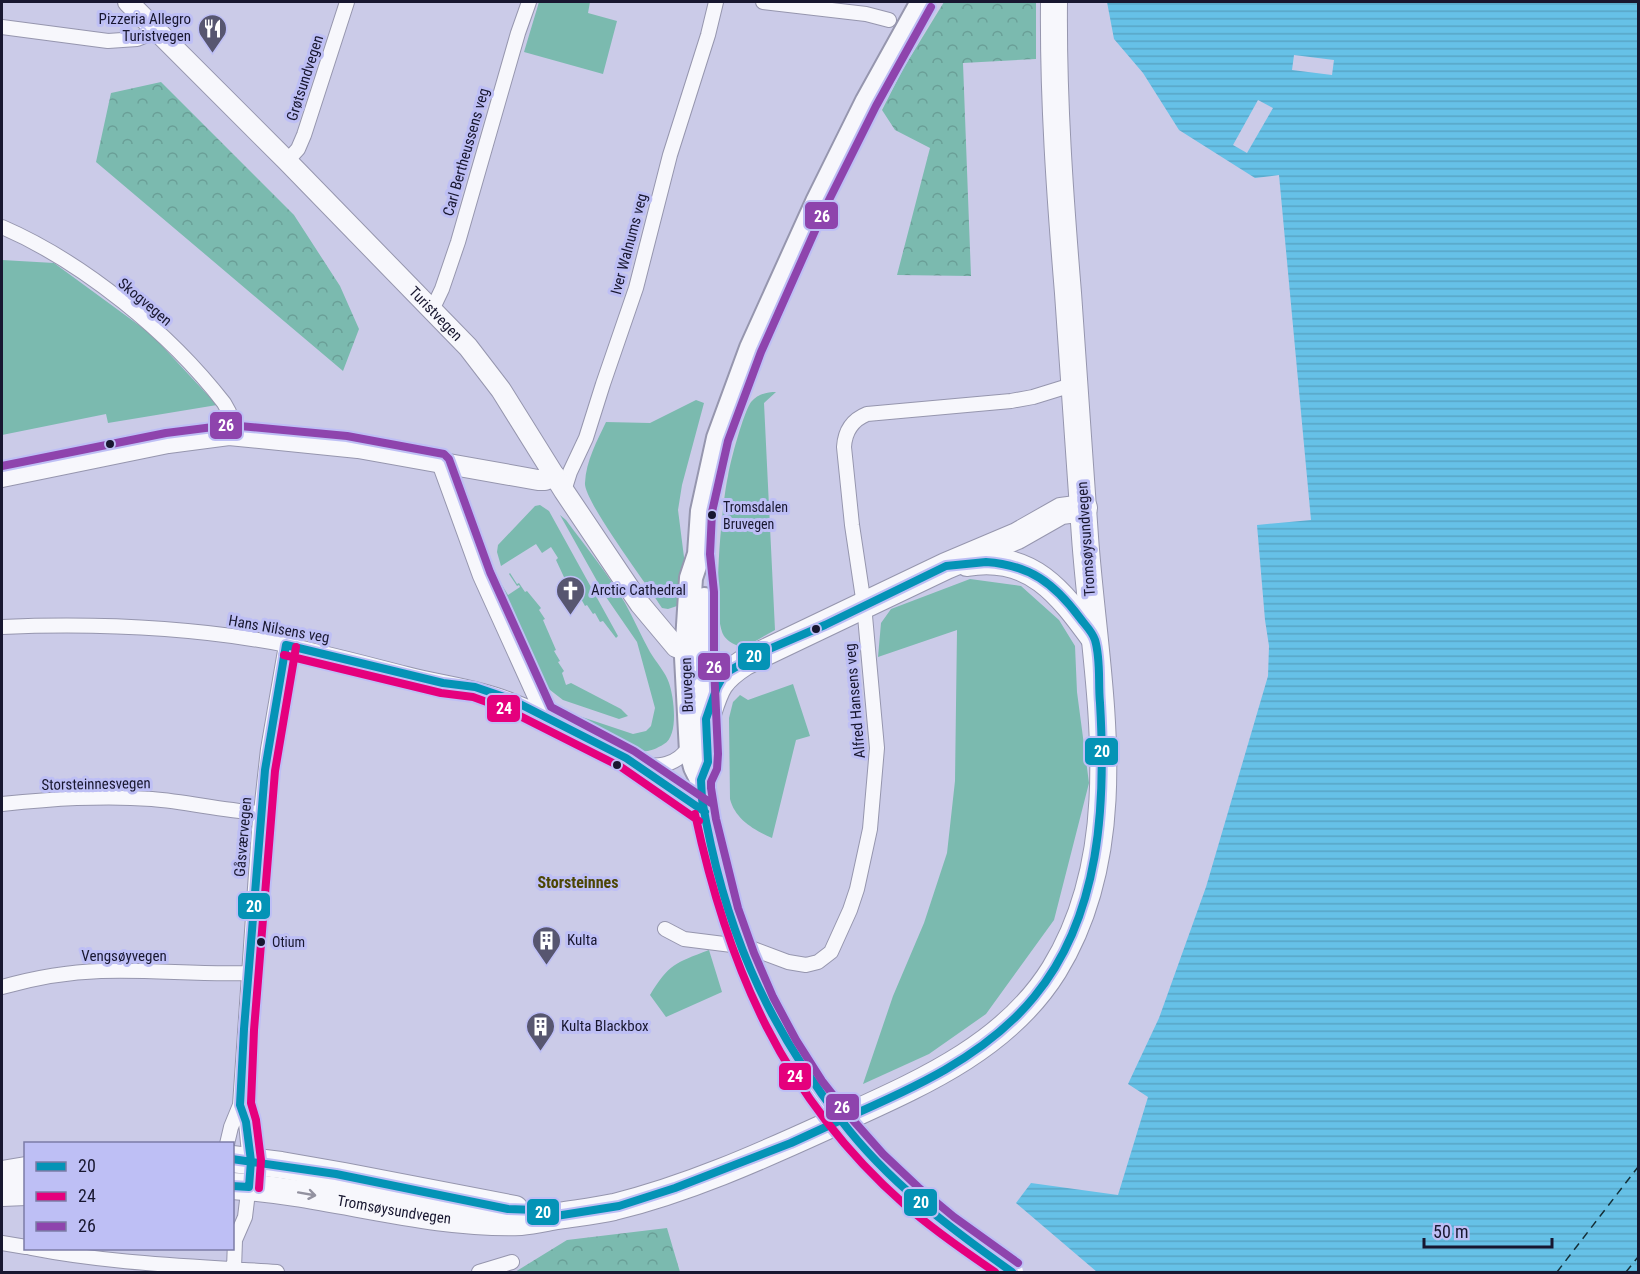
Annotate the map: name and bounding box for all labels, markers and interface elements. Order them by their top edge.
place label: Pizzeria Allegro Turistvegen [99,10,191,45]
restaurant icon: Pizzeria Allegro Turistvegen [196,12,228,54]
street label: Grøtsundvegen [283,33,327,123]
street label: Carl Bertheussens veg [439,86,493,218]
street label: Iver Walnums veg [607,192,651,296]
line badge: 26 [804,201,839,230]
text: 26 [814,207,830,226]
street label: Skogvegen [115,274,175,330]
street label: Turistvegen [405,283,466,345]
line badge: 26 [209,411,243,440]
text: 26 [218,416,234,435]
unlabelled marker [104,438,116,450]
street label: Tromsøysundvegen [1073,481,1099,597]
place label: Tromsdalen Bruvegen [723,499,788,532]
marker: Tromsdalen Bruvegen [706,509,718,521]
church icon: Arctic Cathedral [554,574,586,616]
place label: Arctic Cathedral [591,581,686,599]
street label: Hans Nilsens veg [227,611,331,647]
unlabelled marker [810,623,822,635]
line badge: 20 [737,642,771,671]
street label: Alfred Hansens veg [841,643,869,759]
text: 20 [746,647,762,666]
line badge: 26 [697,652,731,681]
street label: Bruvegen [677,657,697,713]
text: 26 [706,658,722,677]
line badge: 24 [486,694,521,723]
text: 24 [496,699,512,718]
line badge: 20 [1084,737,1119,766]
text: 20 [1094,742,1110,761]
unlabelled marker [611,759,623,771]
street label: Storsteinnesvegen [41,774,151,794]
street label: Gåsværvegen [231,796,255,878]
district label: Storsteinnes [537,873,619,892]
line badge: 20 [237,892,271,920]
text: 20 [246,897,262,916]
building icon: Kulta [530,924,562,966]
place label: Kulta [567,931,597,949]
place label: Otium [272,934,305,950]
marker: Otium [255,936,267,948]
street label: Vengsøyvegen [81,947,167,965]
building icon: Kulta Blackbox [524,1010,556,1052]
place label: Kulta Blackbox [561,1017,649,1035]
line badge: 24 [778,1062,812,1091]
text: 24 [787,1067,803,1086]
line badge: 26 [825,1093,860,1121]
text: 26 [834,1098,850,1117]
legend [24,1142,234,1250]
text: 20 [78,1155,96,1176]
text: 24 [78,1185,96,1206]
line badge: 20 [903,1188,938,1217]
one-way arrow [296,1189,316,1200]
street label: Tromsøysundvegen [336,1191,452,1228]
text: 20 [913,1193,929,1212]
line badge: 20 [526,1198,560,1226]
text: 20 [535,1203,551,1222]
scale bar [1424,1211,1552,1249]
text: 26 [78,1215,96,1236]
text: 50 m [1433,1221,1468,1242]

